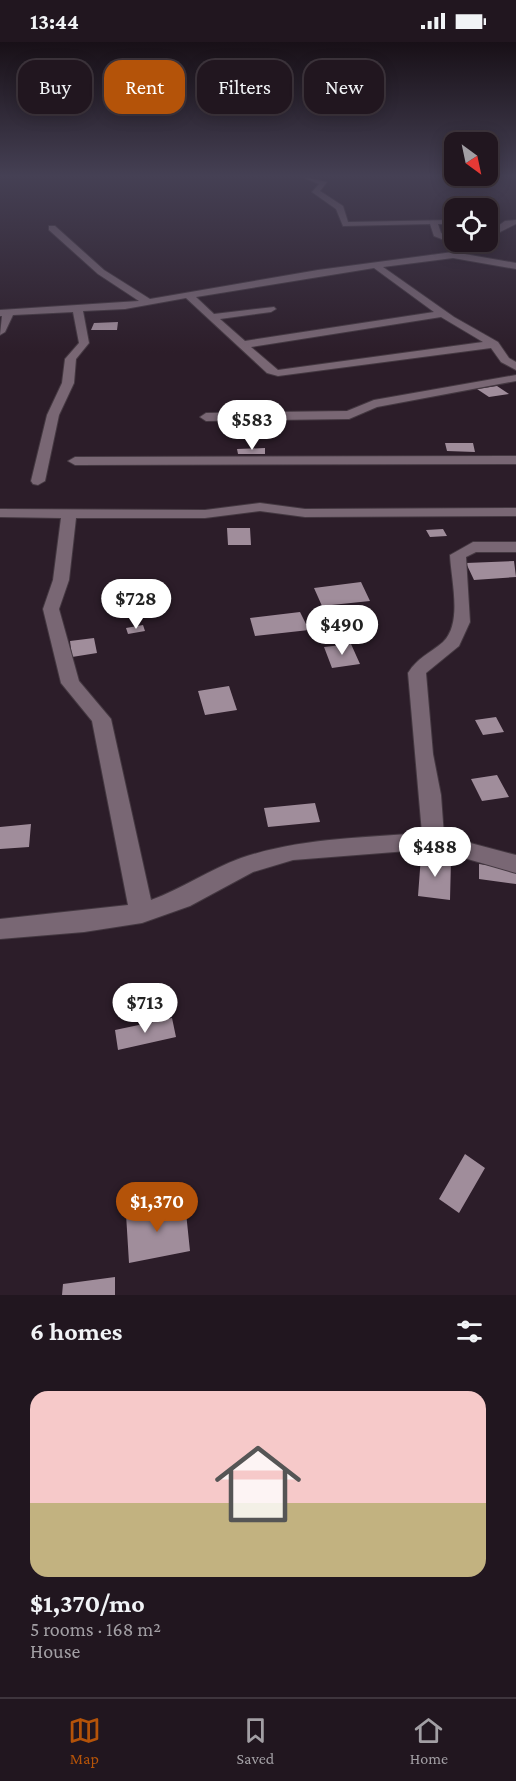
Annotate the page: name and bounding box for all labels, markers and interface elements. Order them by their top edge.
text: 13:44 [30,9,79,34]
chip: Buy [18,60,92,114]
chip: Rent [104,60,185,114]
chip: Filters [197,60,292,114]
chip: New [304,60,384,114]
north arrow [444,132,498,186]
map controls [444,132,498,252]
button: locate [444,198,498,252]
pin: $583 [216,400,288,451]
text: $583 [231,408,273,430]
pin: $728 [100,579,172,630]
text: $728 [115,587,157,609]
pin: $490 [306,605,378,656]
text: $490 [320,613,364,635]
pin: $488 [399,827,471,878]
text: $488 [413,835,457,857]
pin: $713 [109,983,181,1034]
text: $713 [127,991,163,1013]
pin: $1,370 [108,1182,206,1233]
text: $1,370 [130,1190,184,1212]
icon: filters [453,1315,486,1348]
text: 6 homes [30,1317,122,1346]
icon: home [204,1430,312,1538]
text: $1,370/mo [30,1589,145,1618]
text: 5 rooms · 168 m² [30,1618,161,1640]
text: House [30,1640,80,1662]
tab: Map [68,1714,101,1767]
tab: Saved [237,1714,274,1767]
tab: Home [410,1714,448,1767]

